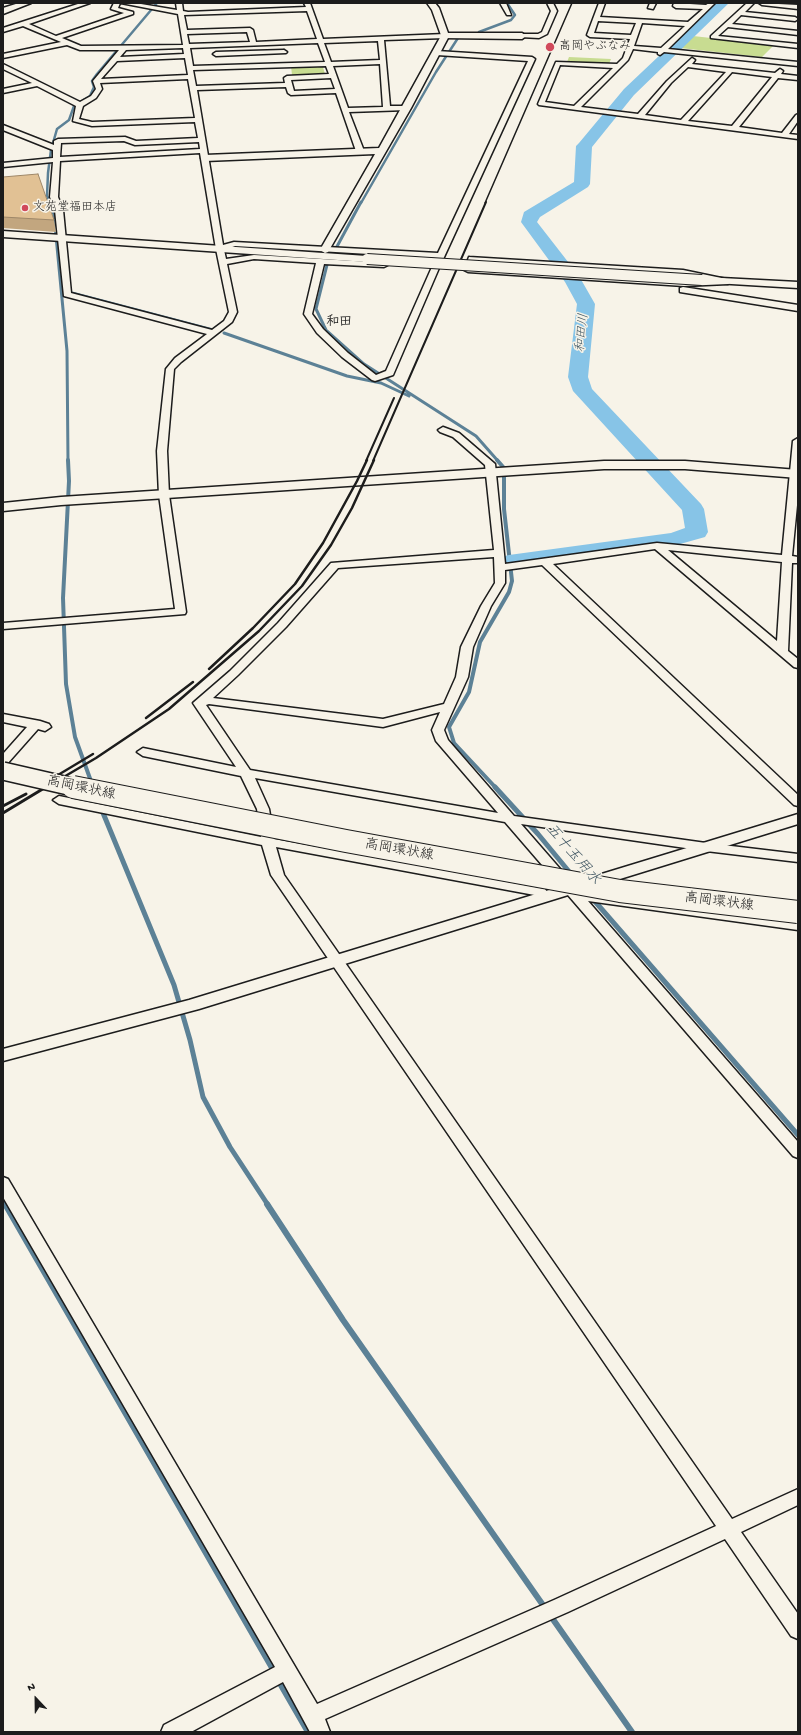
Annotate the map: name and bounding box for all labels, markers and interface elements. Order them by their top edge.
place label: 高岡やぶなみ [559,40,631,54]
marker: 高岡やぶなみ [544,41,556,53]
place label: 文苑堂福田本店 [33,201,117,215]
marker: 文苑堂福田本店 [20,203,30,213]
water label: 和田川 [573,313,593,353]
district label: 和田 [326,315,352,331]
street label: 高岡環状線 [45,774,117,804]
water label: 五十玉用水 [541,821,603,889]
street label: 高岡環状線 [363,837,435,865]
street label: 高岡環状線 [683,890,755,916]
north arrow [16,1679,56,1719]
text: N [26,1681,37,1695]

